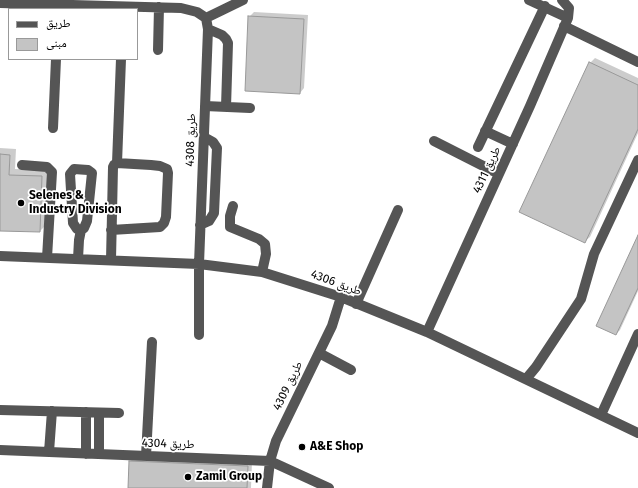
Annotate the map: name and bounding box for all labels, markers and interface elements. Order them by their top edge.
legend [8,8,138,60]
text: طريق [46,16,71,30]
text: مبنى [46,36,67,50]
street label: طريق 4308 [183,113,199,167]
street label: طريق 4311 [470,144,504,196]
place label: Selenes & Industry Division [29,189,122,217]
marker: Selenes & Industry Division [16,198,26,208]
street label: طريق 4306 [309,267,363,299]
street label: طريق 4309 [270,359,306,413]
street label: طريق 4304 [141,436,195,452]
place label: A&E Shop [310,440,363,454]
marker: A&E Shop [297,442,307,452]
place label: Zamil Group [196,470,262,484]
marker: Zamil Group [183,472,193,482]

